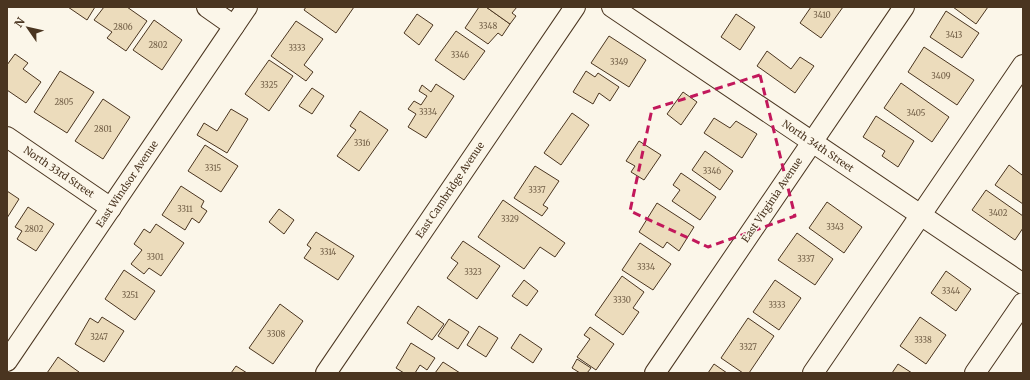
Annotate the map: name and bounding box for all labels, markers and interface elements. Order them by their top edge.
north arrow [8,8,48,48]
house number: 3410 [813,10,831,20]
text: N [11,15,28,30]
house number: 3348 [479,21,497,31]
house number: 2806 [113,22,133,32]
house number: 3413 [946,30,963,40]
house number: 2802 [148,40,168,50]
house number: 3333 [288,43,306,53]
house number: 3346 [451,50,469,60]
house number: 3349 [610,57,628,67]
house number: 3409 [931,71,951,81]
house number: 3325 [260,80,278,90]
house number: 2805 [54,97,74,107]
house number: 3334 [419,107,437,117]
house number: 3405 [907,108,926,118]
street label: North 34th Street [780,117,856,175]
house number: 2801 [94,124,112,134]
street label: East Windsor Avenue [93,138,161,230]
house number: 3316 [354,138,370,148]
street label: East Cambridge Avenue [413,139,487,241]
street label: North 33rd Street [21,143,97,201]
street label: East Virginia Avenue [739,155,805,245]
house number: 3315 [205,163,222,173]
house number: 3346 [703,166,721,176]
house number: 3337 [528,185,546,195]
house number: 3311 [177,204,193,214]
house number: 3402 [989,208,1008,218]
house number: 3329 [501,214,519,224]
house number: 3343 [826,222,844,232]
house number: 2802 [24,224,44,234]
house number: 3314 [320,247,336,257]
house number: 3301 [146,252,164,262]
house number: 3337 [797,254,815,264]
house number: 3334 [637,262,655,272]
house number: 3323 [464,267,482,277]
house number: 3344 [942,286,960,296]
house number: 3251 [122,290,139,300]
house number: 3330 [613,295,631,305]
house number: 3333 [768,300,786,310]
house number: 3308 [267,329,286,339]
house number: 3247 [90,332,108,342]
house number: 3338 [914,335,932,345]
house number: 3327 [739,342,757,352]

